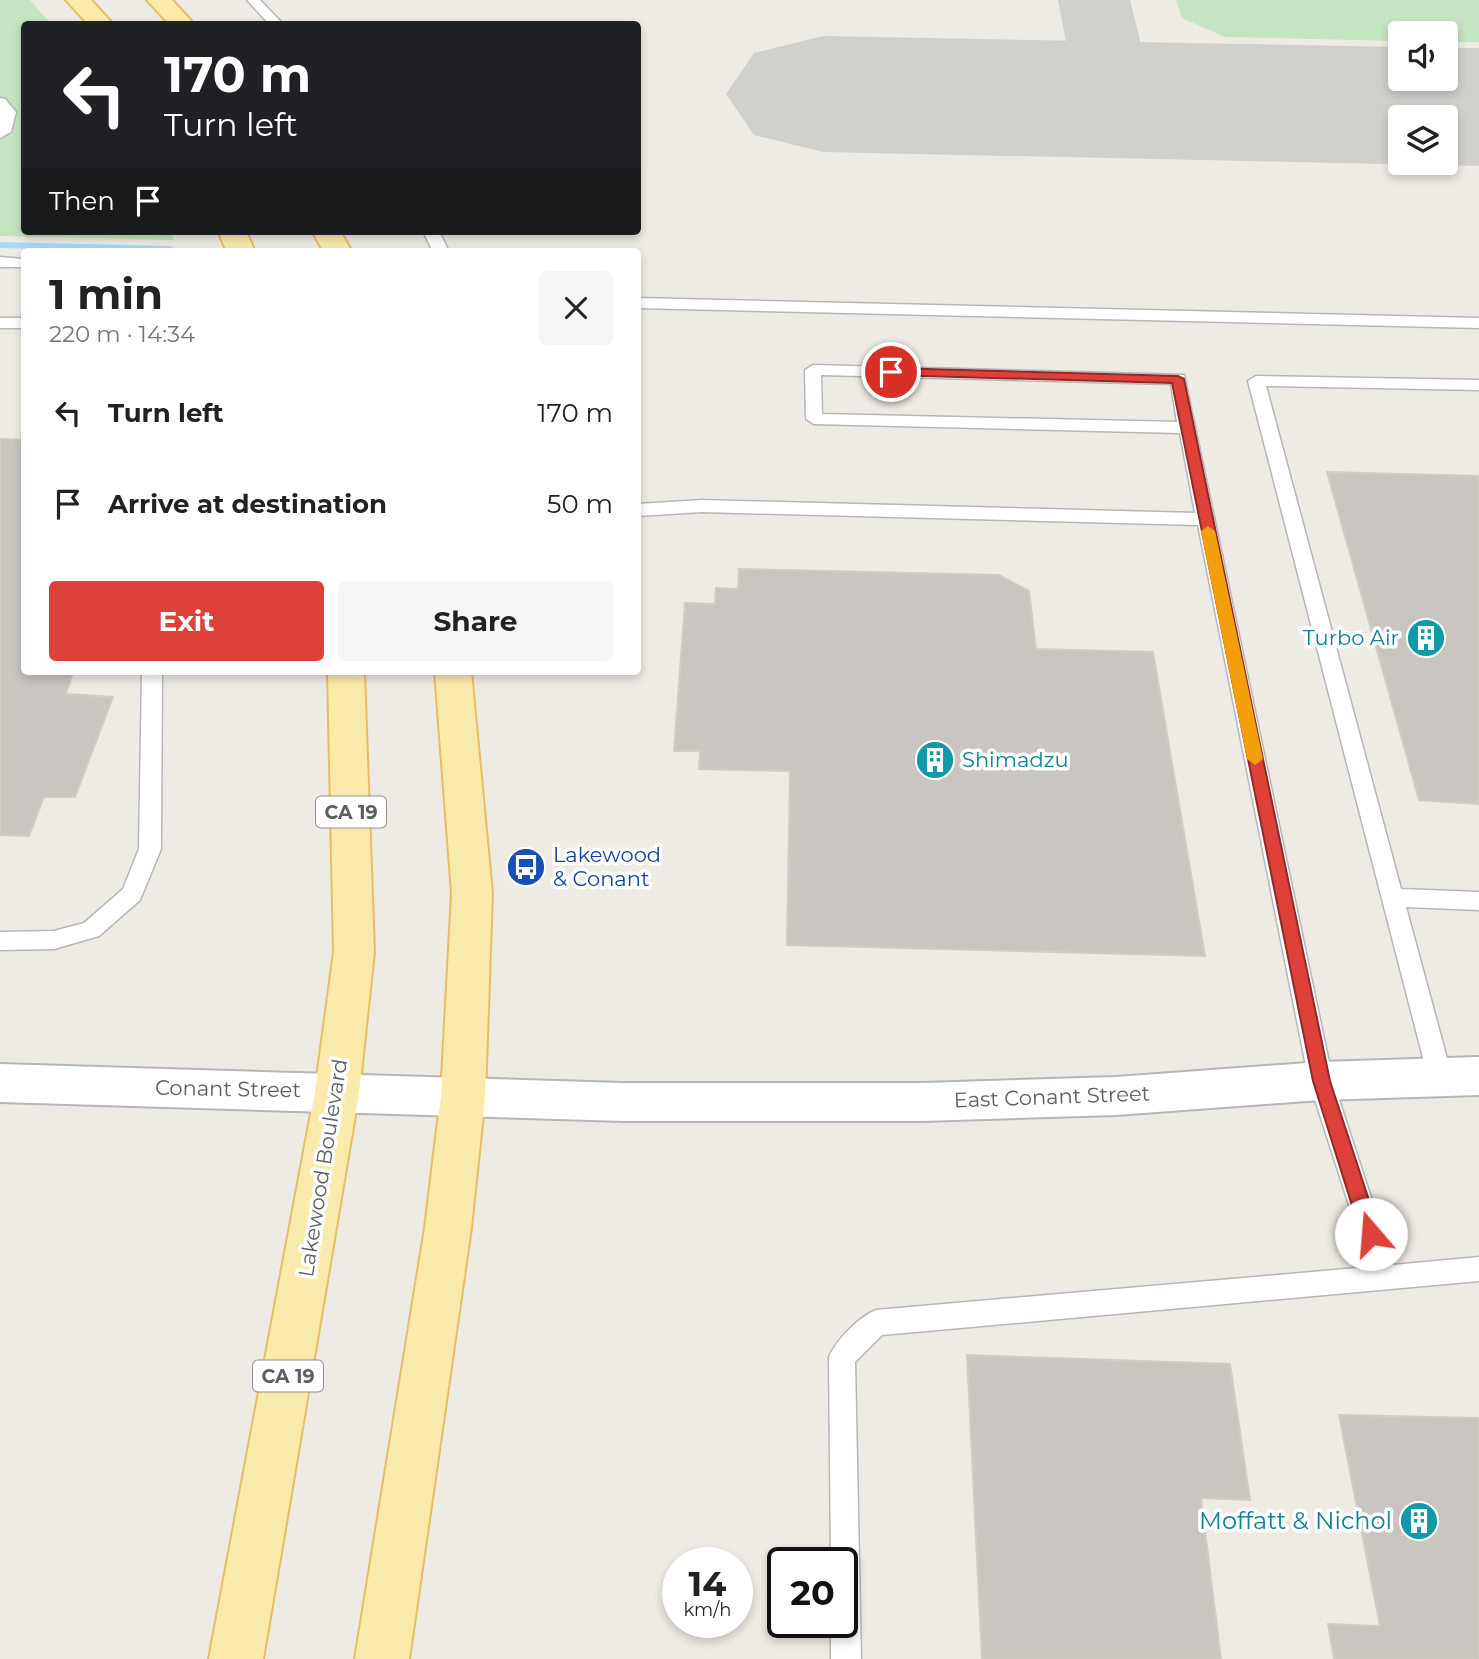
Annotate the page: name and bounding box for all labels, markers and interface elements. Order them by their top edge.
map controls [1388,21,1458,175]
button: sound [1388,21,1458,91]
text: 170 m [164,45,311,104]
icon: left [49,49,140,140]
text: Turn left [164,105,298,144]
button: layers [1388,105,1458,175]
icon: arrive [129,182,167,220]
text: Then [49,185,115,217]
text: 1 min [49,268,163,320]
button: close [539,271,613,345]
text: 220 m · 14:34 [49,320,195,348]
pin [861,342,921,402]
icon: arrive [872,353,910,391]
icon: left [49,394,87,432]
text: Turn left [108,397,224,429]
text: 170 m [537,397,613,429]
icon: arrive [49,485,87,523]
text: Arrive at destination [108,488,387,520]
text: 50 m [547,488,613,520]
button: Exit [49,581,324,661]
button: Share [338,581,613,661]
building icon: Turbo Air [1405,617,1447,659]
place label: Turbo Air [1303,625,1399,650]
building icon: Shimadzu [914,739,956,781]
place label: Shimadzu [962,747,1069,772]
road number: CA 19 [316,796,386,828]
place label: Lakewood & Conant [553,842,661,891]
bus stop icon: Lakewood & Conant [505,846,547,888]
street label: Lakewood Boulevard [293,1057,352,1279]
street label: Conant Street [155,1075,301,1102]
street label: East Conant Street [953,1081,1151,1112]
position arrow [1334,1197,1408,1271]
road number: CA 19 [253,1360,323,1392]
building icon: Moffatt & Nichol [1398,1500,1440,1542]
place label: Moffatt & Nichol [1199,1506,1392,1535]
speed limit sign: 20 [767,1547,858,1638]
text: 14 [689,1562,726,1605]
text: km/h [683,1599,732,1621]

